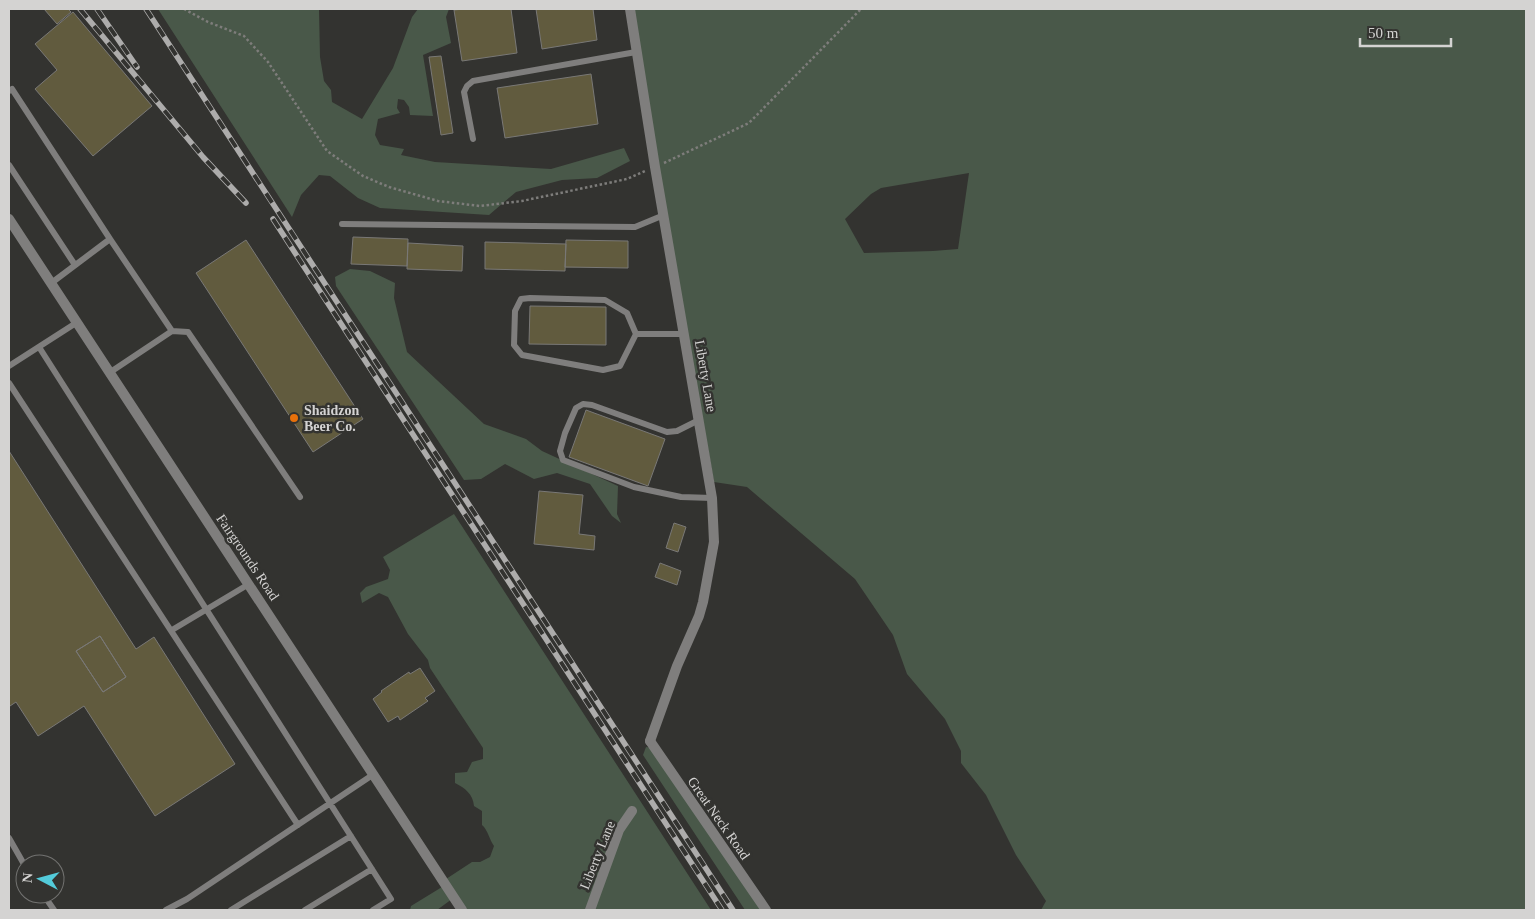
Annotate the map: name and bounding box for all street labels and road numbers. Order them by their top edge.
street label: Liberty Lane [692,339,719,413]
street label: Fairgrounds Road [213,511,282,603]
street label: Great Neck Road [685,774,753,862]
street label: Liberty Lane [577,819,618,892]

